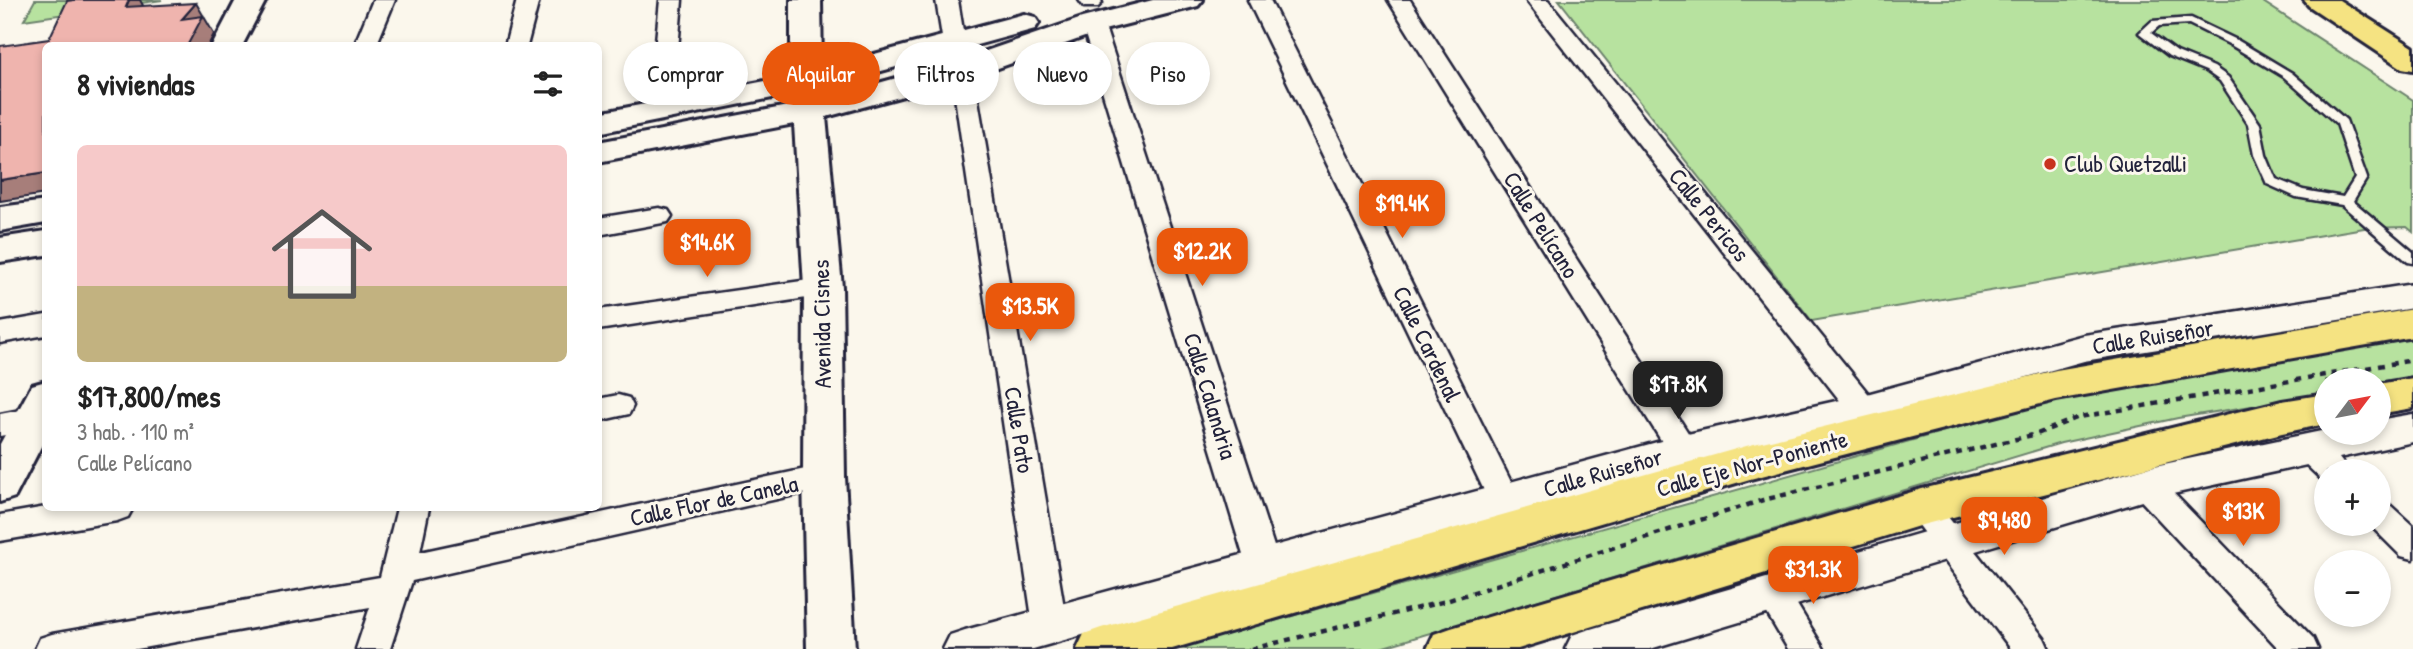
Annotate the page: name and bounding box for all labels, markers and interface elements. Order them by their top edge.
chip: Comprar [623,42,748,105]
chip: Alquilar [762,42,880,105]
chip: Filtros [894,42,999,105]
chip: Nuevo [1013,42,1112,105]
chip: Piso [1126,42,1210,105]
text: 8 viviendas [77,64,195,104]
icon: filters [529,65,567,103]
place label: Club Quetzalli [2064,147,2187,179]
marker: Club Quetzalli [2042,156,2058,172]
street label: Calle Pericos [1662,161,1757,268]
street label: Calle Pelícano [1496,165,1587,284]
pin: $19.4K [1345,180,1459,240]
text: $19.4K [1375,187,1429,218]
icon: home [259,191,385,317]
pin: $14.6K [650,219,764,279]
text: $14.6K [680,226,734,257]
pin: $12.2K [1145,229,1259,288]
text: $12.2K [1173,235,1231,266]
street label: Avenida Cisnes [804,259,838,389]
street label: Calle Cardenal [1386,280,1470,407]
pin: $13.5K [973,284,1087,343]
text: $13.5K [1002,290,1059,321]
street label: Calle Ruiseñor [2090,311,2216,361]
street label: Calle Calandria [1177,329,1245,463]
pin: $17.8K [1621,362,1735,421]
text: $17.8K [1649,368,1707,399]
north arrow [2314,368,2390,444]
map controls [2314,368,2391,627]
text: $17,800/mes [77,376,220,416]
street label: Calle Pato [997,384,1043,476]
text: 3 hab. · 110 m² [77,416,194,447]
street label: Calle Eje Nor-Poniente [1653,422,1851,504]
street label: Calle Ruiseñor [1539,440,1666,504]
text: Calle Pelícano [77,447,192,478]
button: + [2314,459,2391,536]
street label: Calle Flor de Canela [627,467,801,533]
pin: $13K [2202,489,2284,548]
text: $13K [2222,495,2264,526]
pin: $9,480 [1947,498,2061,557]
text: $9,480 [1977,504,2031,535]
pin: $31.3K [1756,546,1870,606]
button: − [2314,550,2391,627]
text: $31.3K [1784,553,1842,584]

